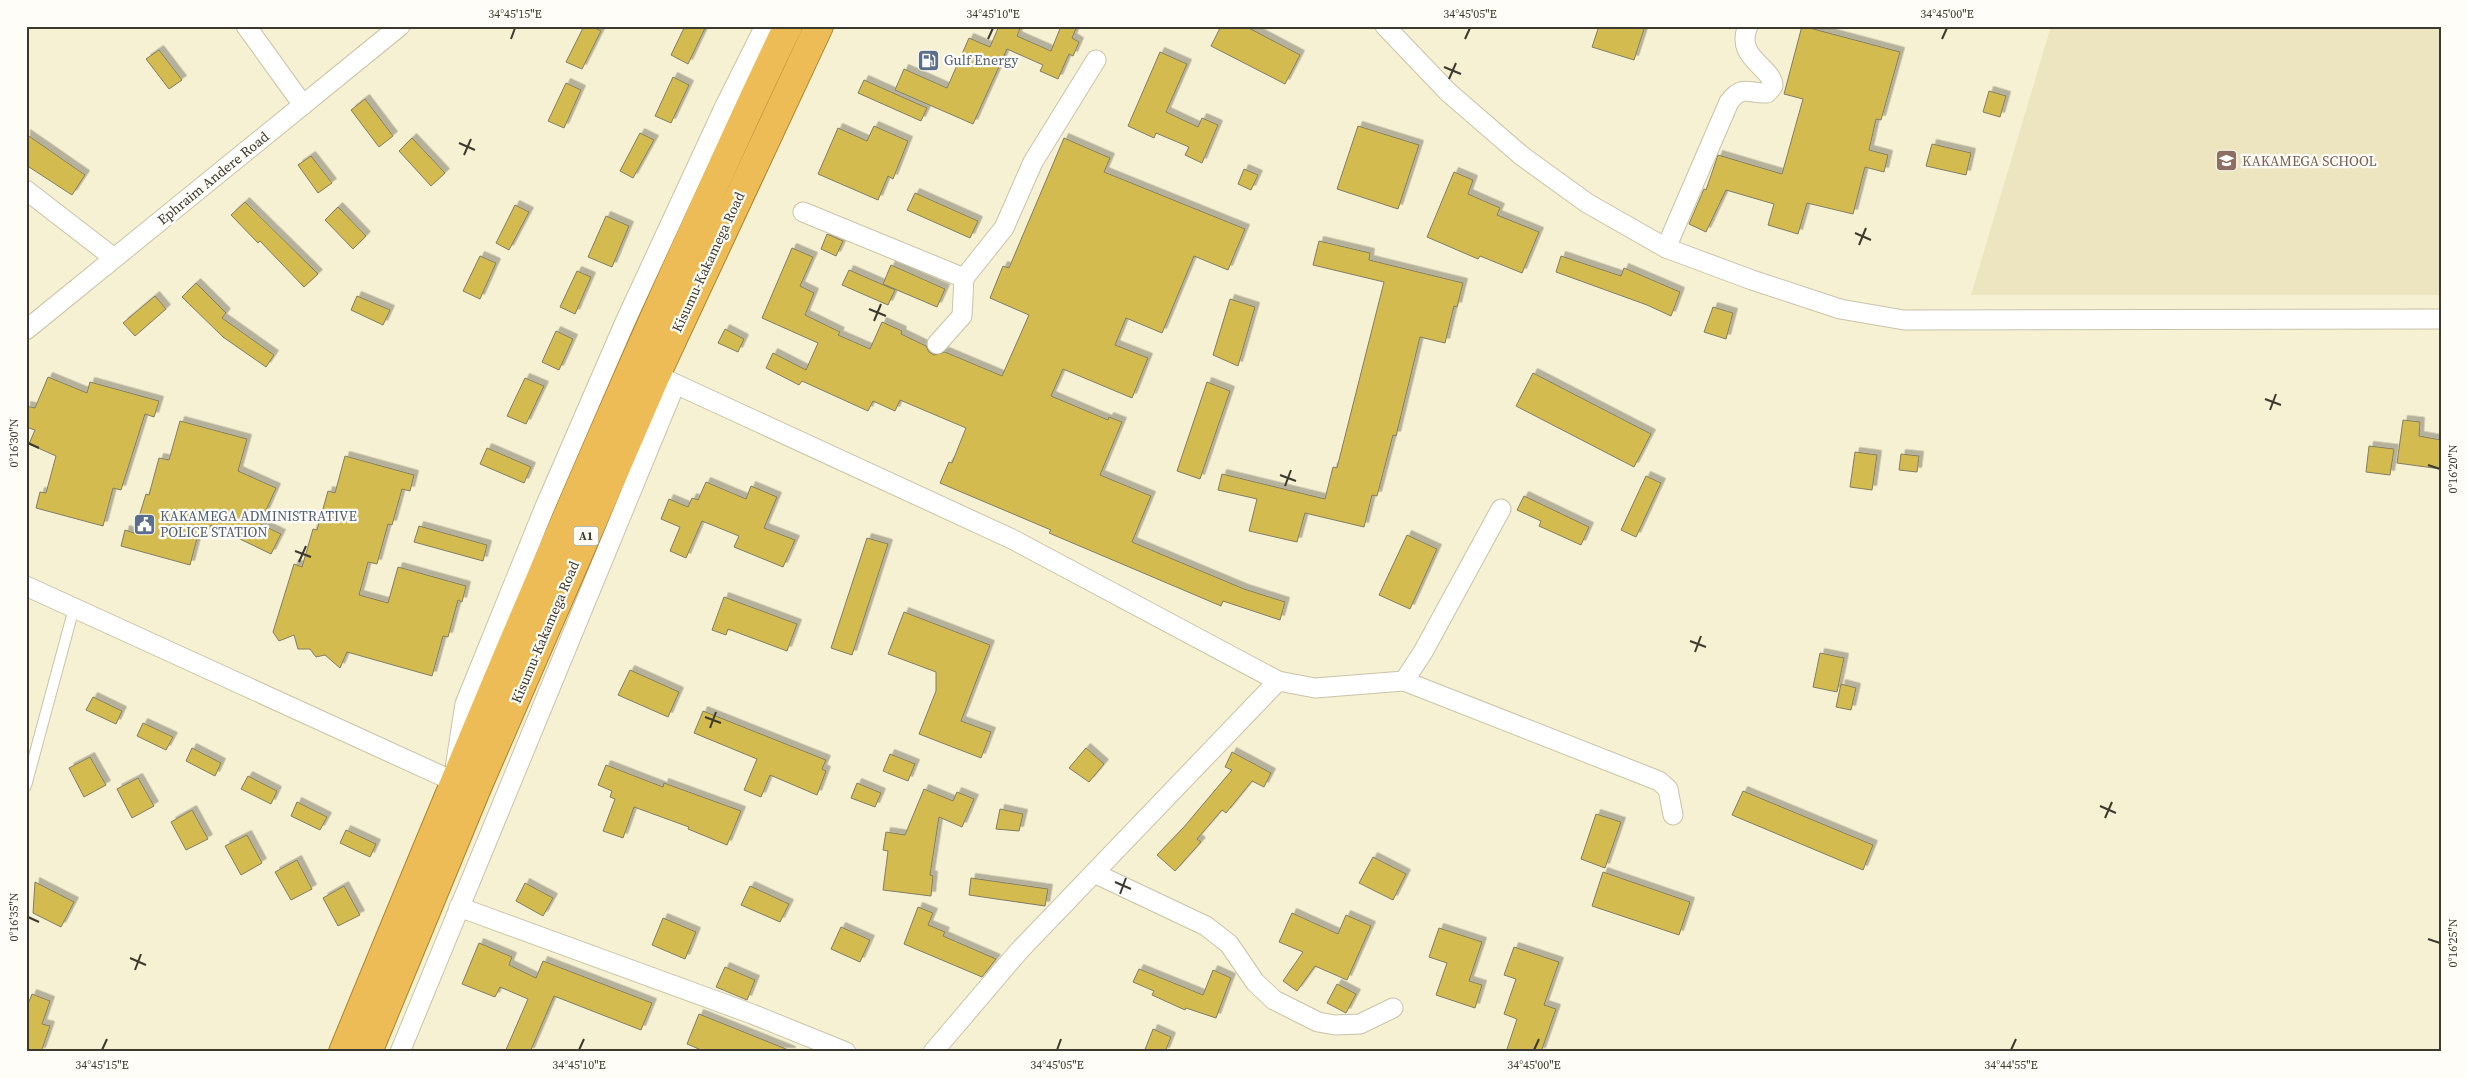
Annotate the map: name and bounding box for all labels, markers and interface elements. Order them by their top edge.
text: 34°45'15"E [488,6,542,22]
text: 34°45'10"E [966,6,1020,22]
text: 34°45'05"E [1443,6,1497,22]
text: 34°45'00"E [1920,6,1974,22]
fuel station icon: Gulf Energy [916,48,940,72]
place label: Gulf Energy [944,50,1019,70]
street label: Ephraim Andere Road [153,127,273,229]
school or university icon: KAKAMEGA SCHOOL [2214,149,2238,173]
place label: KAKAMEGA SCHOOL [2242,151,2377,171]
street label: Kisumu-Kakamega Road [667,189,749,335]
text: 0°16'30"N [6,418,22,468]
text: 0°16'20"N [2445,444,2461,494]
place label: KAKAMEGA ADMINISTRATIVE POLICE STATION [160,506,357,542]
public building icon: KAKAMEGA ADMINISTRATIVE POLICE STATION [132,512,156,536]
road number: A1 [574,526,598,546]
street label: Kisumu-Kakamega Road [506,558,584,706]
text: 0°16'35"N [6,892,22,942]
text: 0°16'25"N [2445,918,2461,968]
text: 34°45'15"E [75,1057,129,1073]
text: 34°45'10"E [552,1057,606,1073]
text: 34°45'05"E [1030,1057,1084,1073]
text: 34°45'00"E [1507,1057,1561,1073]
text: 34°44'55"E [1984,1057,2038,1073]

